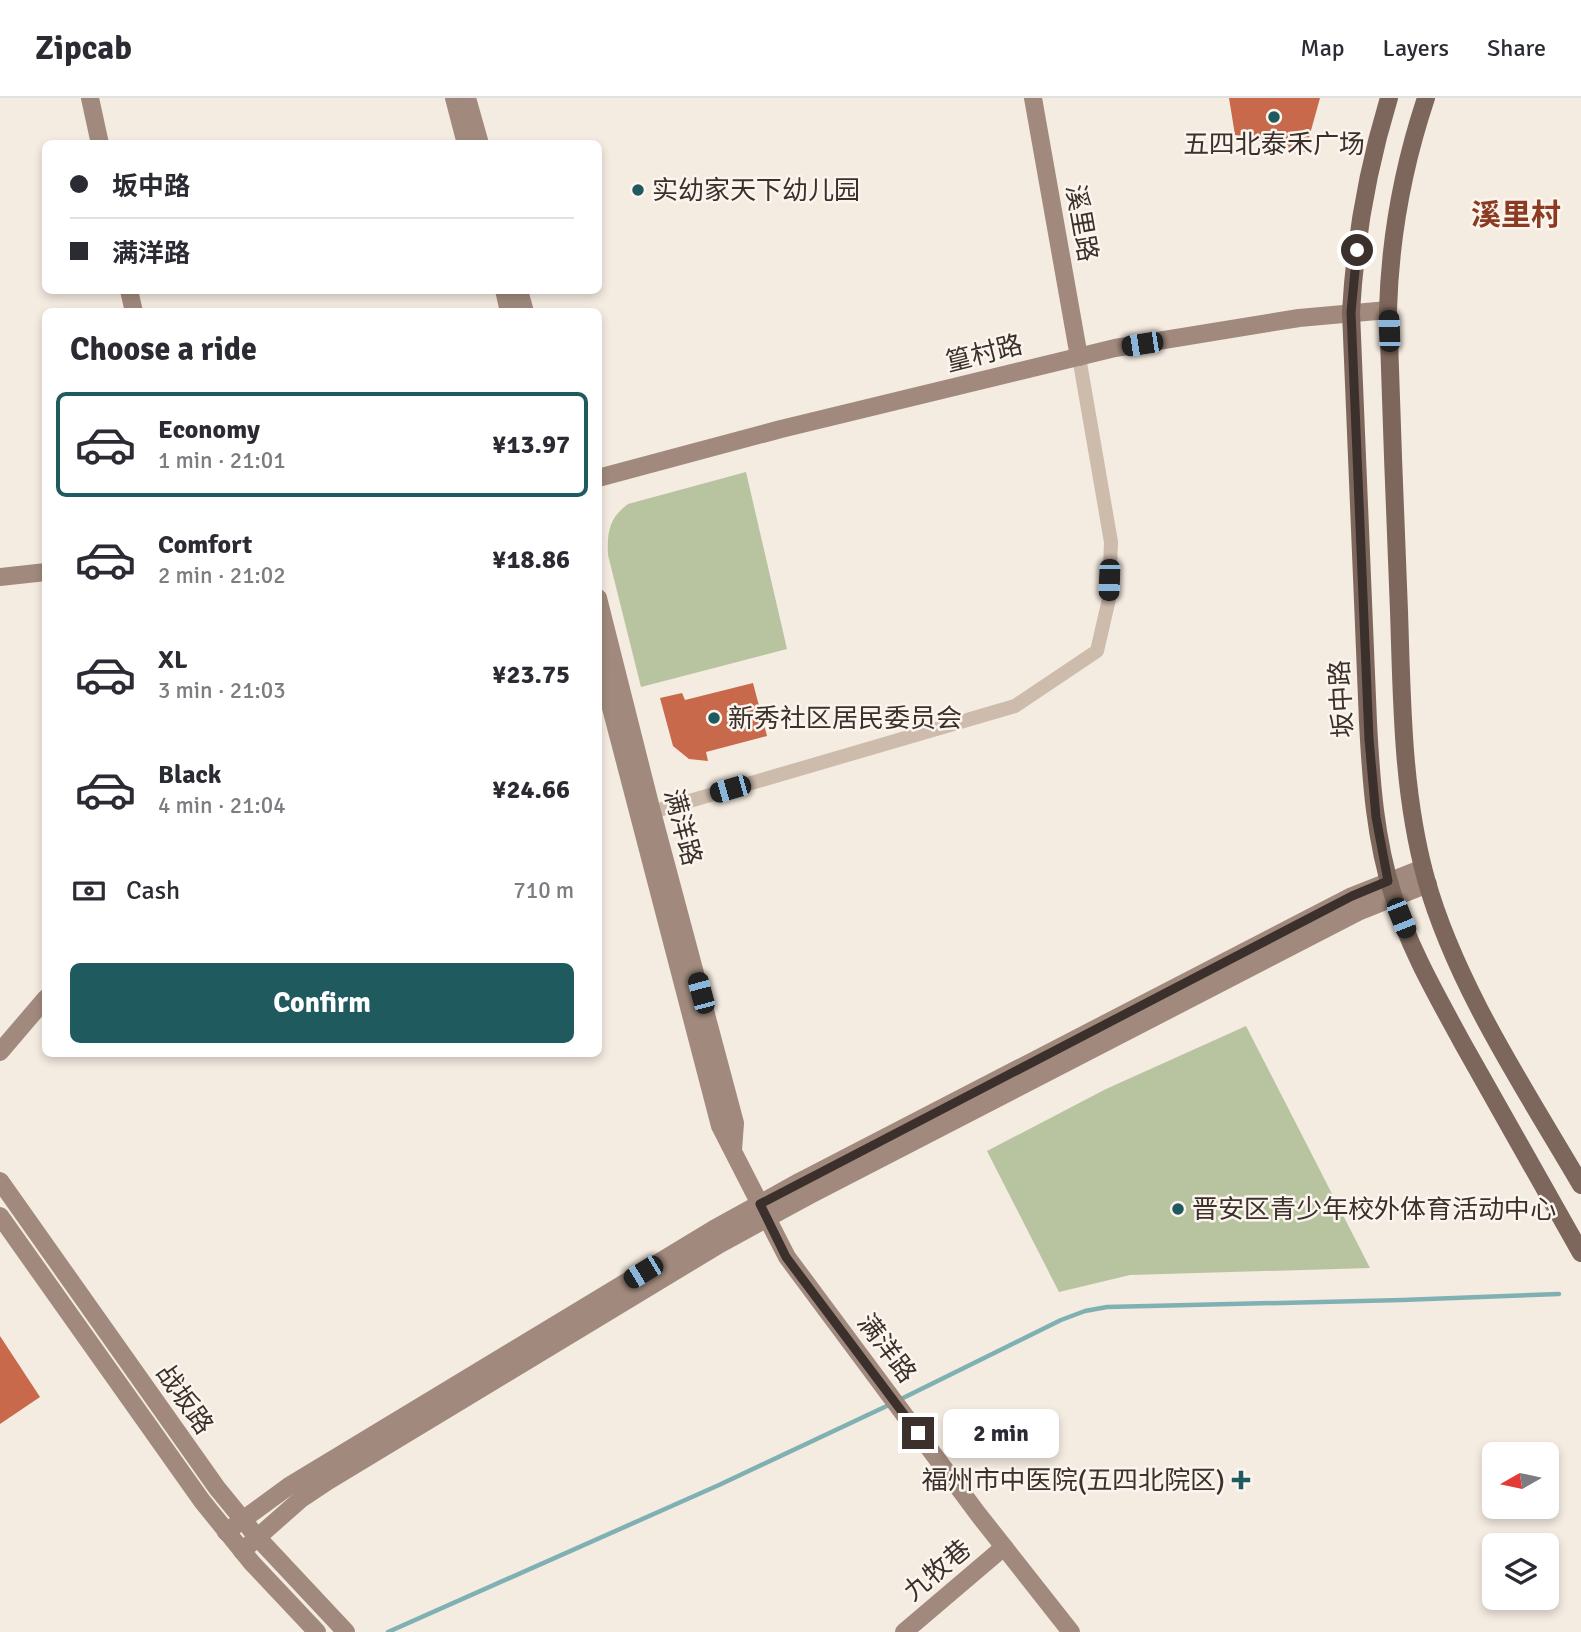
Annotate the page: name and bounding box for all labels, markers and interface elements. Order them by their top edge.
text: Zipcab [35,28,132,69]
text: Map [1300,33,1345,63]
text: Layers [1383,33,1449,63]
text: Share [1487,33,1546,63]
marker: 五四北泰禾广场 [1266,109,1282,125]
place label: 五四北泰禾广场 [1183,129,1365,161]
text: 坂中路 [112,171,190,203]
place label: 实幼家天下幼儿园 [652,175,860,207]
marker: 实幼家天下幼儿园 [630,182,646,198]
street label: 溪里路 [1058,182,1104,264]
district label: 溪里村 [1471,197,1561,234]
route start [1341,234,1373,266]
text: 满洋路 [112,238,190,270]
car [1378,310,1401,352]
street label: 篁村路 [943,329,1026,379]
text: Choose a ride [70,330,257,369]
car [1120,330,1165,358]
icon: car [74,413,137,476]
text: Economy [158,414,260,446]
text: ¥13.97 [492,429,570,461]
text: 1 min · 21:01 [158,446,286,475]
icon: car [74,528,137,591]
text: Comfort [158,529,252,561]
text: ¥18.86 [492,544,570,576]
car [1098,559,1121,601]
text: 2 min · 21:02 [158,561,286,590]
icon: car [74,643,137,706]
text: XL [158,644,188,676]
text: ¥23.75 [492,659,570,691]
street label: 坂中路 [1324,659,1360,739]
text: 3 min · 21:03 [158,676,286,705]
place label: 新秀社区居民委员会 [728,703,962,735]
marker: 新秀社区居民委员会 [706,710,722,726]
icon: car [74,758,137,821]
text: Black [158,759,221,791]
car [707,773,754,805]
text: ¥24.66 [492,774,570,806]
street label: 满洋路 [656,785,708,869]
text: 4 min · 21:04 [158,791,286,820]
icon: cash [70,872,108,910]
text: Cash [126,875,180,907]
text: 710 m [513,876,574,905]
car [1384,895,1419,941]
button: Confirm [70,963,574,1043]
car [686,970,717,1016]
place label: 晋安区青少年校外体育活动中心 [1192,1194,1556,1226]
marker: 晋安区青少年校外体育活动中心 [1170,1201,1186,1217]
car [620,1252,667,1292]
street label: 满洋路 [850,1308,922,1389]
street label: 战坂路 [149,1358,220,1441]
callout: 2 min [942,1408,1058,1458]
route end [902,1417,934,1449]
text: 2 min [973,1419,1029,1448]
north arrow [1482,1442,1559,1519]
map controls [1482,1442,1559,1610]
place label: 福州市中医院(五四北院区) [922,1465,1225,1497]
marker: 福州市中医院(五四北院区) [1231,1470,1251,1490]
street label: 九牧巷 [897,1533,978,1608]
button: layers [1482,1533,1559,1610]

